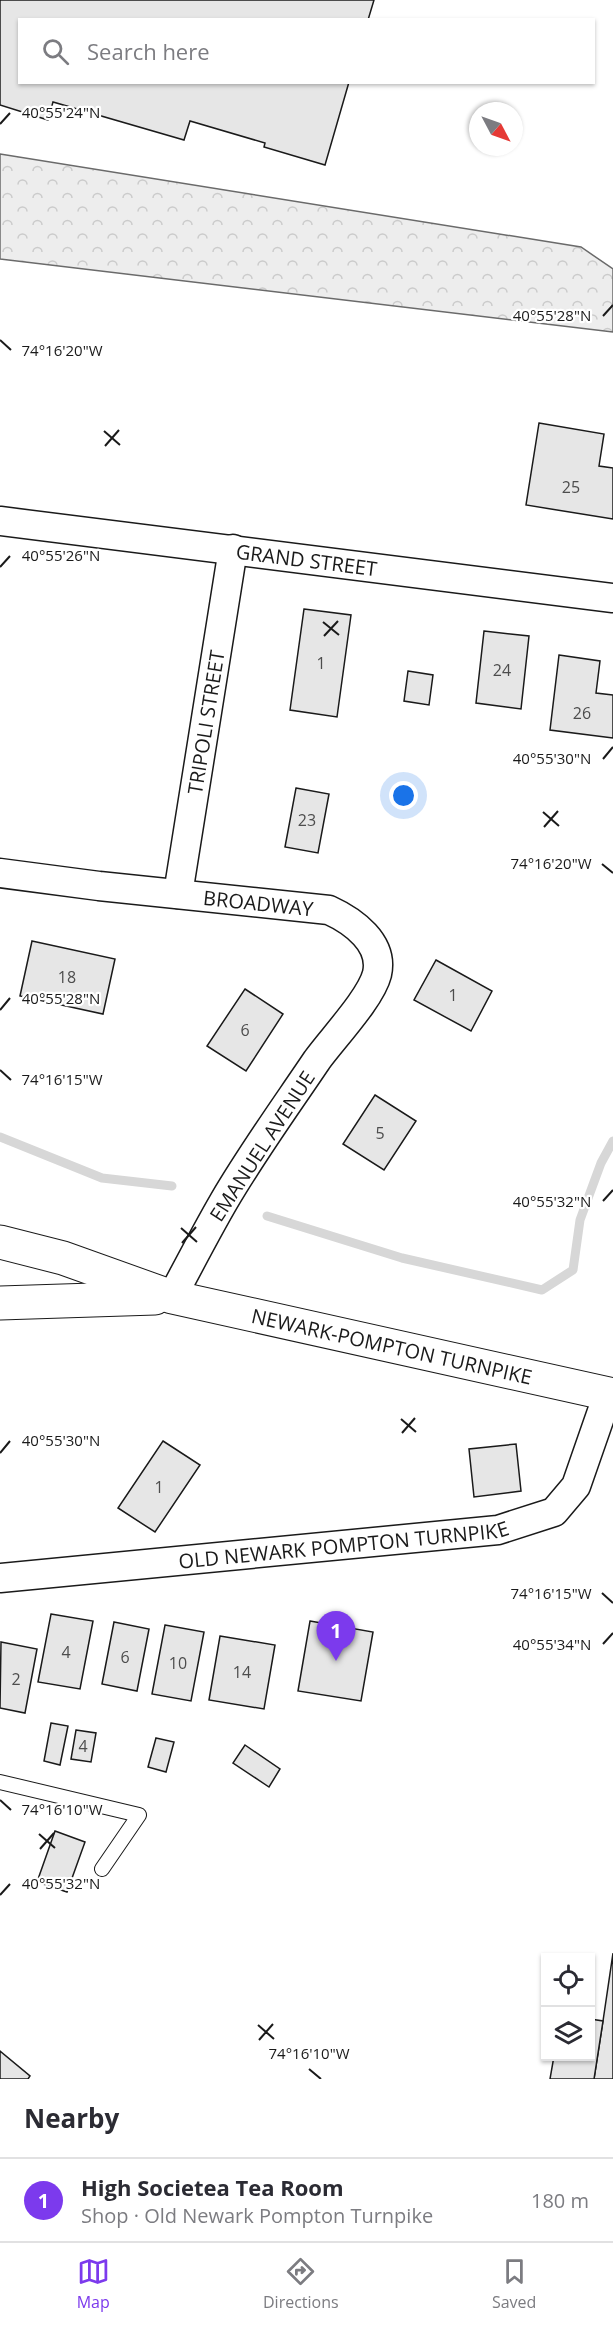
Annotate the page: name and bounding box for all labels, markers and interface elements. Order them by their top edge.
search box [18,18,595,84]
icon: search [39,35,72,68]
text: Search here [87,36,210,66]
text: 40°55'24"N [22,102,100,122]
north arrow [469,102,523,156]
text: 40°55'28"N [513,305,591,325]
text: 74°16'20"W [22,340,103,360]
house number: 25 [562,476,580,498]
street label: GRAND STREET [235,537,379,582]
text: 40°55'26"N [22,545,100,565]
street label: TRIPOLI STREET [181,648,230,796]
house number: 1 [316,652,326,674]
house number: 24 [493,659,511,681]
house number: 26 [573,702,591,724]
text: 40°55'30"N [513,748,591,768]
your location [389,781,418,810]
house number: 23 [298,809,316,831]
text: 74°16'20"W [511,853,592,873]
street label: BROADWAY [202,883,315,922]
house number: 18 [58,966,76,988]
house number: 1 [448,984,458,1006]
text: 40°55'28"N [22,988,100,1008]
house number: 6 [240,1019,250,1041]
street label: EMANUEL AVENUE [203,1065,321,1227]
text: 74°16'15"W [22,1069,103,1089]
house number: 5 [375,1122,385,1144]
text: 40°55'32"N [513,1191,591,1211]
street label: NEWARK-POMPTON TURNPIKE [249,1302,535,1390]
text: 40°55'30"N [22,1430,100,1450]
house number: 1 [154,1476,164,1498]
street label: OLD NEWARK POMPTON TURNPIKE [177,1514,512,1574]
text: 74°16'15"W [511,1583,592,1603]
pin: 1 [316,1612,356,1661]
text: 40°55'34"N [513,1634,591,1654]
house number: 4 [61,1641,71,1663]
house number: 6 [120,1646,130,1668]
house number: 10 [169,1652,187,1674]
house number: 14 [233,1661,251,1683]
house number: 2 [11,1668,21,1690]
house number: 4 [78,1735,88,1757]
text: 74°16'10"W [22,1799,103,1819]
text: 40°55'32"N [22,1873,100,1893]
map controls [541,1953,595,2061]
button: locate [541,1953,595,2007]
button: layers [541,2007,595,2061]
text: 74°16'10"W [269,2043,350,2063]
text: Nearby [24,2100,119,2136]
text: High Societea Tea Room [81,2172,344,2202]
text: 1 [38,2187,49,2214]
text: 180 m [531,2187,589,2214]
text: Shop · Old Newark Pompton Turnpike [81,2202,433,2229]
tab: Map [77,2255,110,2313]
tab: Directions [263,2255,339,2313]
tab: Saved [492,2255,536,2313]

